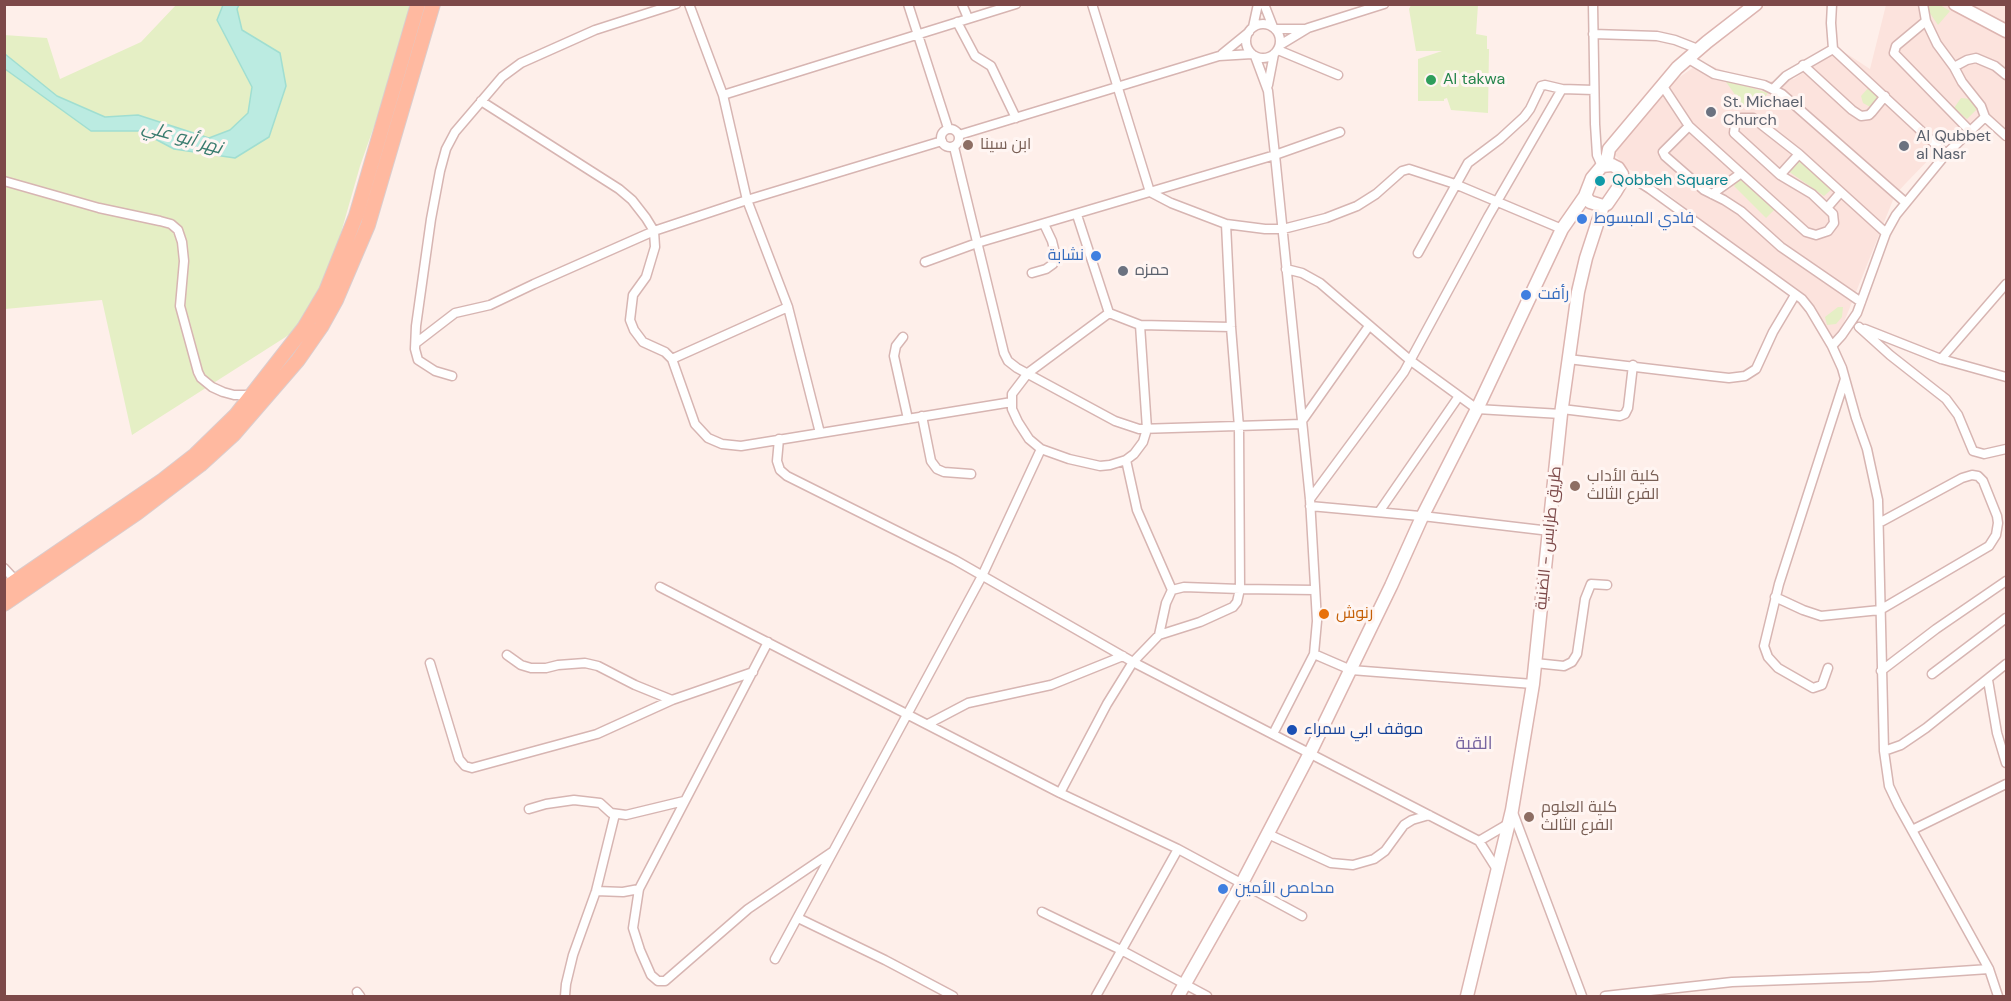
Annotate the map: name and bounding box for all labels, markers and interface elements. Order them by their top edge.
place label: Al takwa [1443,70,1505,90]
marker: Al takwa [1424,73,1438,87]
place label: St. Michael Church [1723,93,1803,131]
marker: St. Michael Church [1704,105,1718,119]
water label: نهر أبو علي [140,116,224,160]
place label: Al Qubbet al Nasr [1916,127,1991,165]
place label: ابن سينا [980,135,1031,155]
marker: ابن سينا [961,138,975,152]
marker: Al Qubbet al Nasr [1897,139,1911,153]
place label: Qobbeh Square [1612,171,1728,191]
marker: Qobbeh Square [1593,174,1607,188]
place label: فادي المبسوط [1594,209,1694,229]
marker: فادي المبسوط [1575,212,1589,226]
place label: نشابة [1048,246,1084,266]
marker: نشابة [1089,249,1103,263]
place label: حمزه [1135,261,1169,281]
marker: حمزه [1116,264,1130,278]
place label: رأفت [1538,285,1569,305]
marker: رأفت [1519,288,1533,302]
street label: طريق طرابس - الضنية [1532,465,1566,611]
place label: كلية الأداب الفرع الثالث [1587,467,1659,505]
marker: كلية الأداب الفرع الثالث [1568,479,1582,493]
place label: رنوش [1336,604,1373,624]
marker: رنوش [1317,607,1331,621]
place label: موقف ابي سمراء [1304,720,1423,740]
marker: موقف ابي سمراء [1285,723,1299,737]
district label: القبة [1456,733,1492,755]
place label: كلية العلوم الفرع الثالث [1541,798,1617,836]
marker: كلية العلوم الفرع الثالث [1522,810,1536,824]
place label: محامص الأمين [1235,879,1335,899]
marker: محامص الأمين [1216,882,1230,896]

